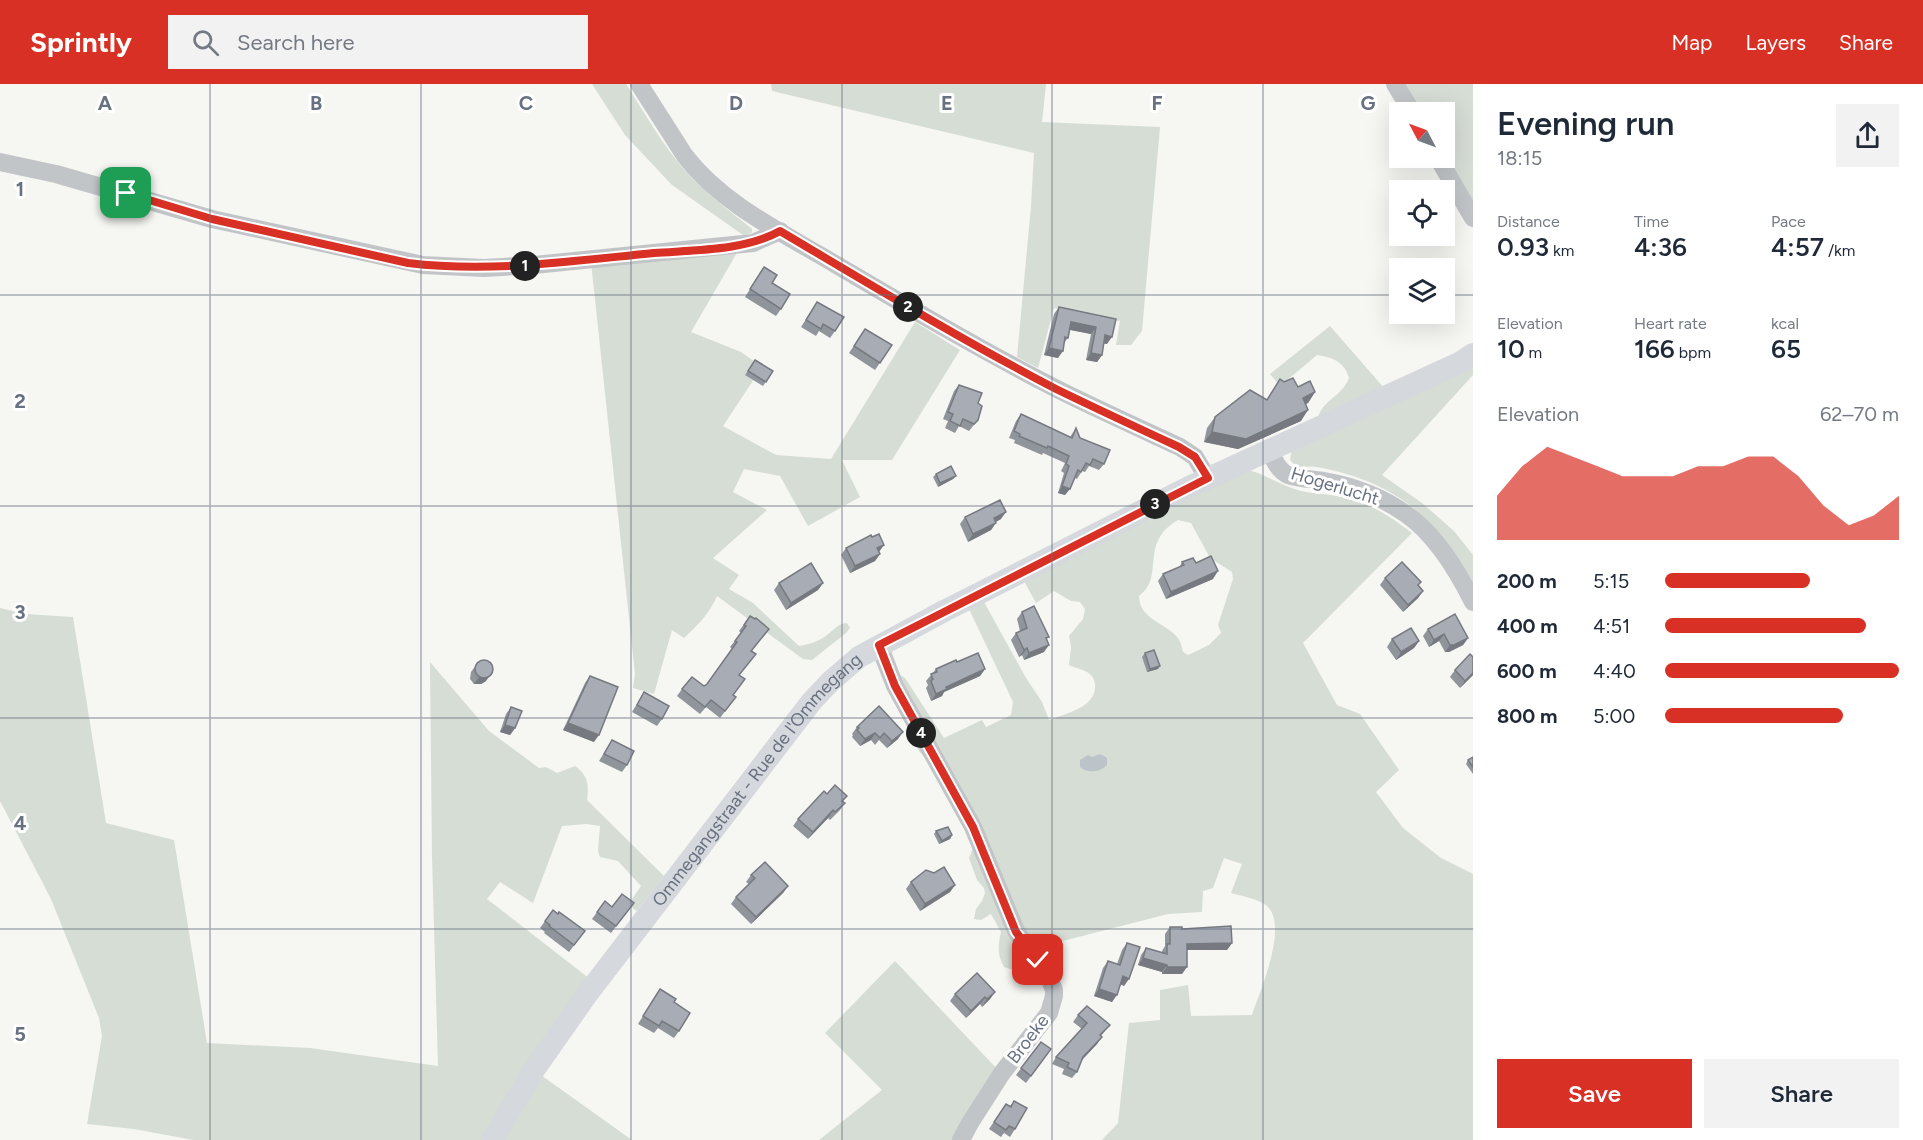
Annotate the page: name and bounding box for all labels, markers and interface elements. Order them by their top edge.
search box [168,15,588,69]
text: Sprintly [30,25,132,59]
icon: search [189,26,222,59]
text: Search here [237,29,354,56]
text: Map [1672,30,1712,55]
text: Layers [1745,30,1806,55]
text: Share [1839,30,1893,55]
text: A [98,91,113,115]
text: B [310,91,322,115]
text: C [519,91,533,115]
text: D [729,91,743,115]
text: E [941,91,953,115]
text: F [1151,91,1163,115]
text: G [1361,91,1376,115]
north arrow [1389,102,1455,168]
map controls [1389,102,1455,324]
text: Evening run [1497,104,1674,143]
button: share [1836,104,1899,167]
text: 18:15 [1497,146,1542,170]
pin [100,167,151,218]
icon: arrive [109,176,142,209]
text: 1 [16,177,24,201]
button: locate [1389,180,1455,246]
text: Distance [1497,212,1560,231]
text: Time [1634,212,1669,231]
text: Pace [1771,212,1806,231]
text: 0.93 [1497,231,1549,263]
text: 4:36 [1634,231,1687,263]
text: 4:57 [1771,231,1824,263]
text: km [1549,241,1574,260]
text: /km [1824,241,1856,260]
pin: 1 [510,251,540,281]
text: 1 [522,256,528,275]
button: layers [1389,258,1455,324]
pin: 2 [893,292,923,322]
text: 2 [903,297,913,316]
text: Elevation [1497,314,1563,333]
text: Heart rate [1634,314,1707,333]
text: kcal [1771,314,1799,333]
text: 10 [1497,333,1525,365]
text: 166 [1634,333,1675,365]
text: 65 [1771,333,1801,365]
text: m [1525,343,1542,362]
text: bpm [1675,343,1711,362]
text: 2 [14,389,26,413]
text: Elevation [1497,402,1579,426]
text: 62–70 m [1820,402,1899,426]
street label: Hogerlucht [1288,462,1382,510]
pin: 3 [1140,489,1170,519]
text: 3 [1151,494,1159,513]
text: 200 m [1497,569,1557,593]
text: 5:15 [1593,569,1629,593]
text: 3 [14,600,26,624]
text: 400 m [1497,614,1558,638]
text: 4:51 [1593,614,1630,638]
street label: Ommegangstraat - Rue de l'Ommegang [647,649,866,911]
text: 600 m [1497,659,1557,683]
text: 4:40 [1593,659,1636,683]
text: 800 m [1497,704,1557,728]
text: 5:00 [1593,704,1635,728]
pin: 4 [906,718,936,748]
text: 4 [916,723,926,742]
text: 4 [14,811,27,835]
pin [1012,934,1063,985]
icon: check [1021,943,1054,976]
street label: Broeke [1002,1010,1054,1068]
text: 5 [14,1022,26,1046]
button: Save [1497,1059,1692,1128]
button: Share [1704,1059,1899,1128]

